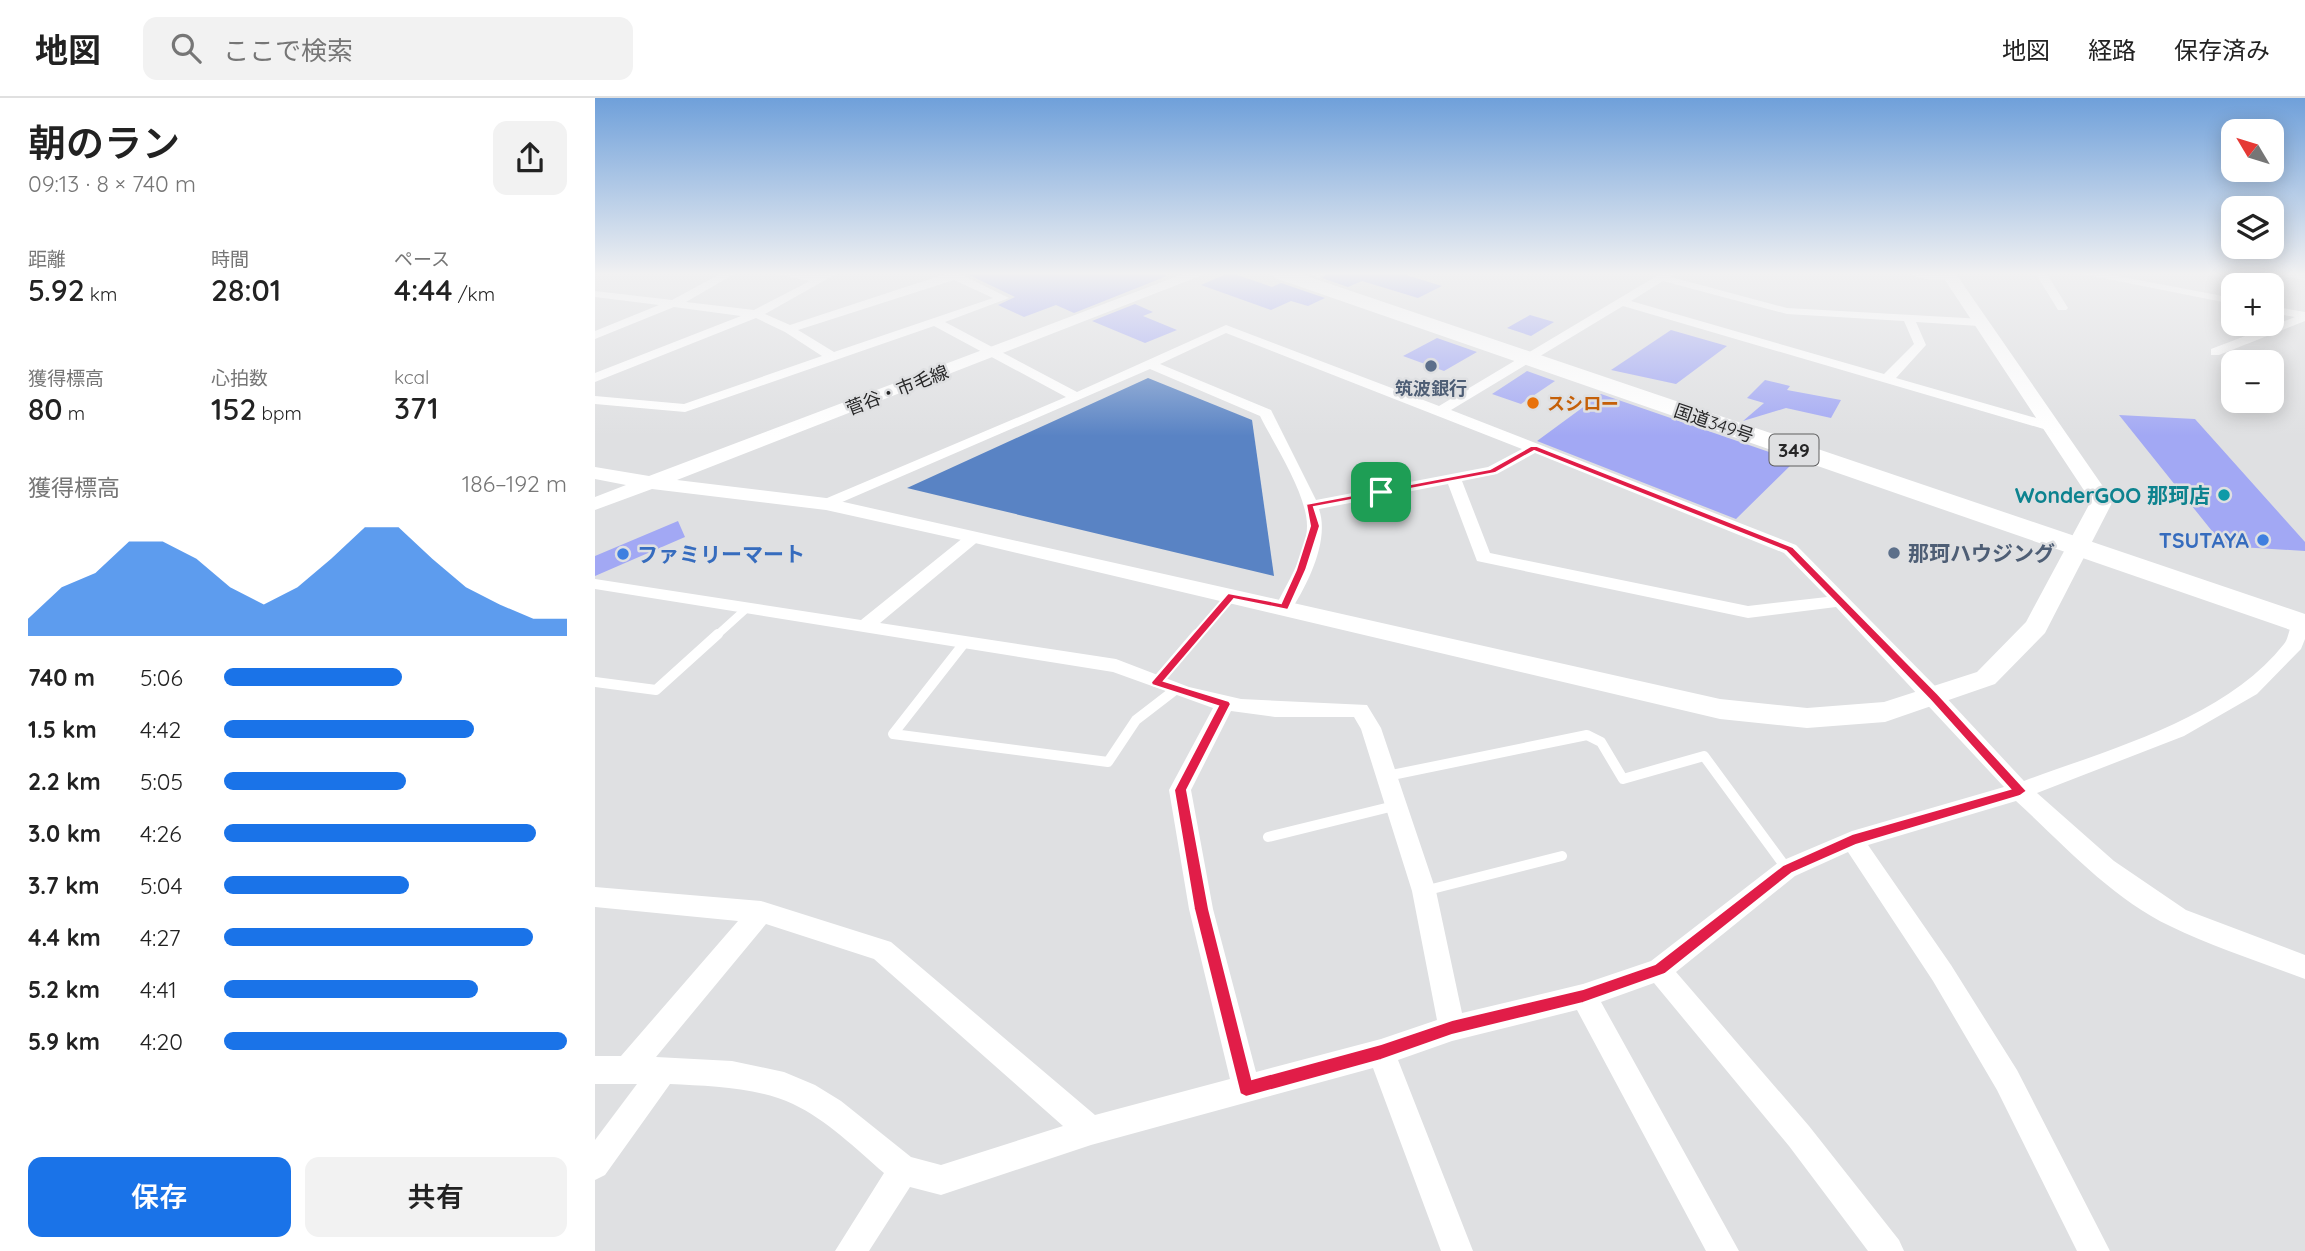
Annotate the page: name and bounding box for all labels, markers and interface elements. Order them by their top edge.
search box [143,17,633,80]
text: 地図 [35,29,101,70]
icon: search [167,29,205,67]
text: ここで検索 [223,34,353,67]
text: 地図 [2002,35,2050,65]
text: 経路 [2088,35,2136,65]
text: 保存済み [2174,35,2270,65]
text: 朝のラン [28,119,180,167]
north arrow [2221,119,2284,182]
map controls [2221,119,2284,413]
button: share [493,121,567,195]
text: 09:13 · 8 × 740 m [28,169,196,198]
button: layers [2221,196,2284,259]
text: 距離 [28,247,66,271]
text: 時間 [211,247,249,271]
text: ペース [394,247,450,271]
text: 5.92 [28,271,85,309]
text: 28:01 [211,271,281,309]
text: 4:44 [394,271,452,309]
button: + [2221,273,2284,336]
text: km [85,282,117,306]
text: /km [452,282,495,306]
button: − [2221,350,2284,413]
marker: 筑波銀行 [1423,358,1439,374]
street label: 菅谷・市毛線 [842,360,952,420]
text: kcal [394,365,429,389]
text: 獲得標高 [28,366,104,390]
text: 心拍数 [211,366,268,390]
place label: 筑波銀行 [1395,377,1467,400]
text: 371 [394,389,439,427]
text: 80 [28,390,63,428]
text: 152 [211,390,256,428]
place label: スシロー [1547,392,1619,415]
marker: スシロー [1525,395,1541,411]
street label: 国道349号 [1671,399,1757,447]
text: m [63,401,85,425]
text: bpm [256,401,302,425]
road number: 349 [1769,434,1819,466]
pin [1351,462,1411,522]
text: 186–192 m [462,469,567,498]
text: 獲得標高 [28,473,120,502]
icon: arrive [1362,473,1400,511]
place label: WonderGOO 那珂店 [2015,482,2210,508]
marker: WonderGOO 那珂店 [2216,487,2232,503]
place label: TSUTAYA [2159,527,2250,553]
marker: TSUTAYA [2255,532,2271,548]
place label: 那珂ハウジング [1908,540,2055,566]
place label: ファミリーマート [637,541,805,567]
marker: 那珂ハウジング [1886,545,1902,561]
marker: ファミリーマート [615,546,631,562]
text: 740 m [28,663,95,692]
text: 5:06 [140,663,183,692]
text: 1.5 km [28,715,97,744]
text: 4:42 [140,715,181,744]
text: 2.2 km [28,767,101,796]
text: 5:05 [140,767,183,796]
text: 3.0 km [28,819,101,848]
text: 4:26 [140,819,182,848]
text: 3.7 km [28,871,99,900]
text: 5:04 [140,871,183,900]
text: 4.4 km [28,923,101,952]
text: 4:27 [140,923,181,952]
text: 5.2 km [28,975,100,1004]
text: 4:41 [140,975,177,1004]
text: 5.9 km [28,1027,100,1056]
text: 4:20 [140,1027,183,1056]
button: 保存 [28,1157,291,1237]
button: 共有 [305,1157,567,1237]

